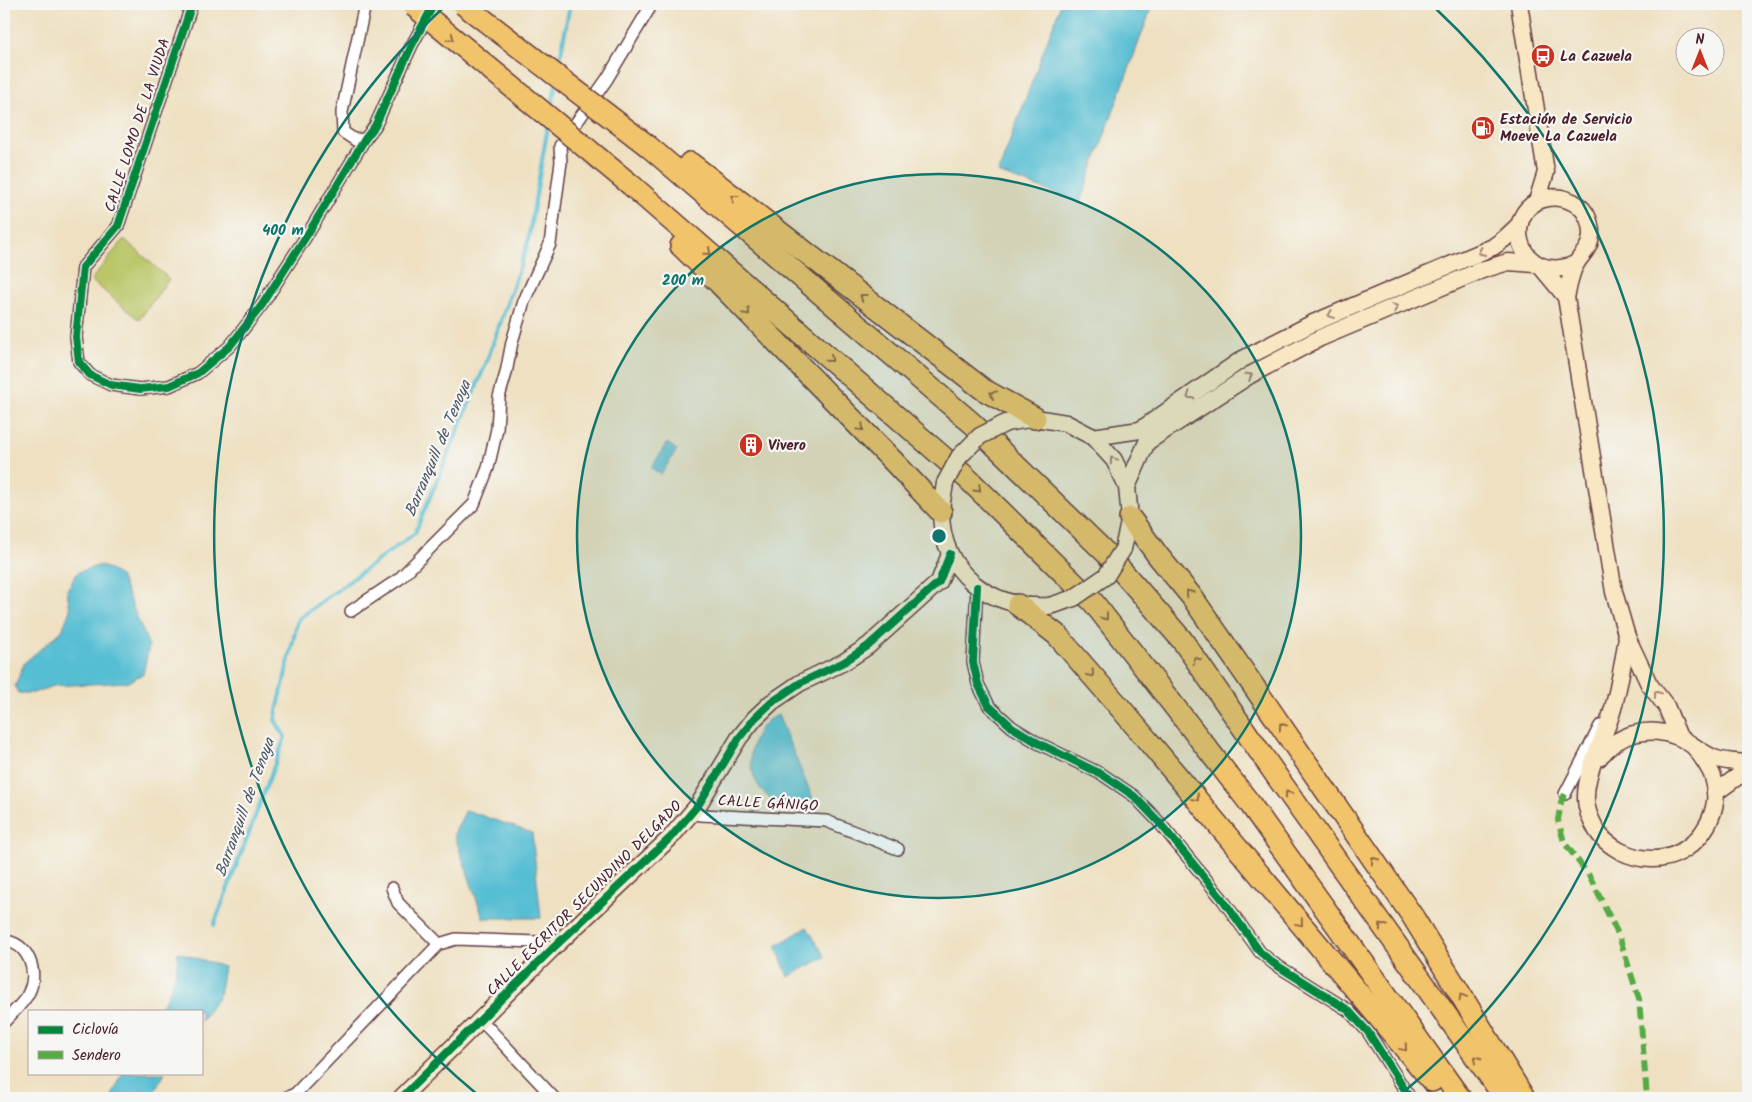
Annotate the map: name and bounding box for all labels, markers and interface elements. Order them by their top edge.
north arrow [1674,28,1724,78]
text: N [1696,29,1705,51]
one-way arrow [446,32,455,41]
street label: CALLE LOMO DE LA VIUDA [98,35,177,216]
bus stop icon: La Cazuela [1530,43,1556,69]
place label: La Cazuela [1560,45,1632,69]
place label: Estación de Servicio Moeve La Cazuela [1500,108,1632,149]
fuel station icon: Estación de Servicio Moeve La Cazuela [1470,115,1496,141]
one-way arrow [731,195,740,203]
text: 400 m [262,219,304,243]
one-way arrow [702,246,711,255]
one-way arrow [1477,246,1486,257]
text: 200 m [662,269,704,293]
one-way arrow [859,294,869,303]
one-way arrow [1391,302,1399,312]
one-way arrow [741,306,750,315]
one-way arrow [1327,309,1336,319]
one-way arrow [824,353,833,362]
one-way arrow [1243,373,1252,383]
water label: Barranquill de Tenoya [398,375,479,521]
one-way arrow [1186,390,1196,399]
one-way arrow [989,391,998,401]
one-way arrow [855,422,864,431]
building icon: Vivero [738,432,764,458]
place label: Vivero [768,434,806,458]
one-way arrow [1110,457,1119,466]
one-way arrow [972,483,981,492]
centre of rings [930,527,948,545]
one-way arrow [1187,590,1195,599]
one-way arrow [1099,611,1107,620]
one-way arrow [1193,656,1202,666]
one-way arrow [1085,669,1094,678]
one-way arrow [1654,690,1663,700]
one-way arrow [1279,723,1288,732]
water label: Barranquill de Tenoya [209,733,283,880]
street label: CALLE GÁNIGO [717,789,819,819]
one-way arrow [1285,790,1294,799]
one-way arrow [1190,793,1199,802]
street label: CALLE ESCRITOR SECUNDINO DELGADO [481,795,688,1002]
one-way arrow [1371,856,1380,866]
one-way arrow [1294,917,1303,926]
one-way arrow [1379,922,1388,932]
one-way arrow [1459,993,1469,1002]
legend [28,1010,202,1074]
text: Ciclovía [72,1018,119,1042]
one-way arrow [1399,1042,1408,1051]
text: Sendero [72,1044,121,1068]
one-way arrow [1473,1055,1483,1064]

